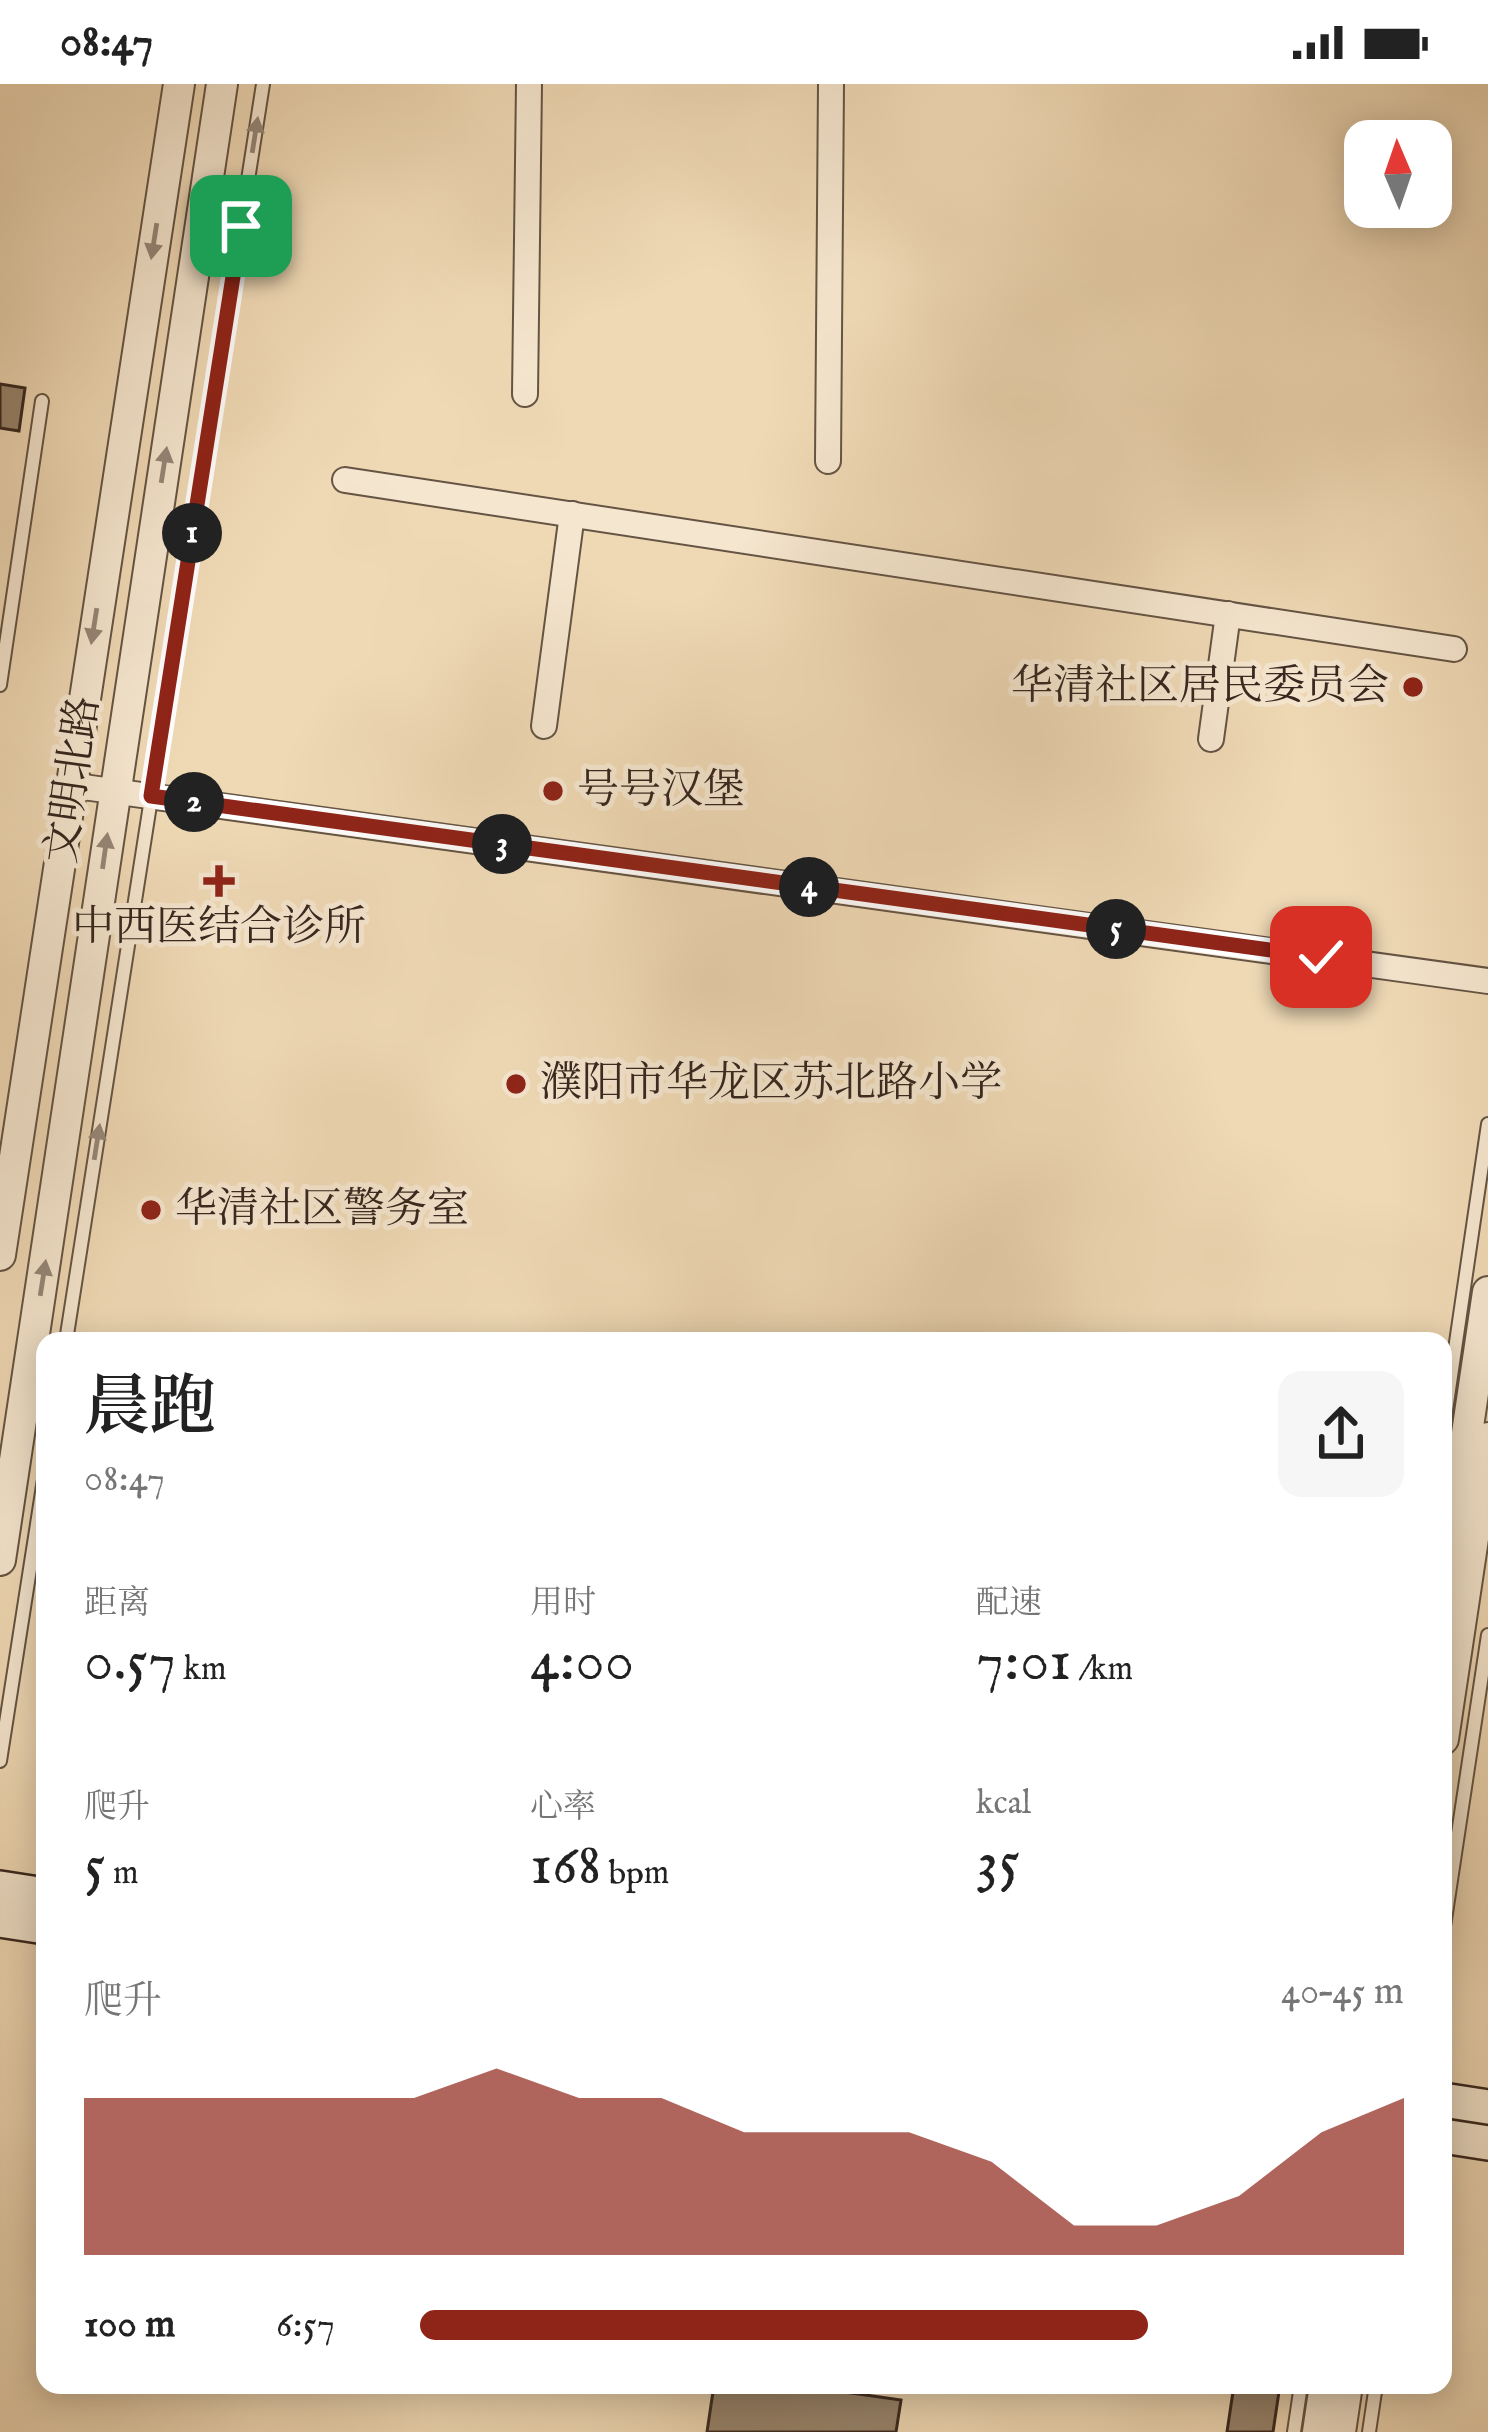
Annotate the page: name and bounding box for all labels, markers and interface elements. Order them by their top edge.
text: 08:47 [60,14,153,71]
one-way arrow [246,116,265,153]
north arrow [1344,120,1452,228]
map controls [1344,120,1452,228]
pin [190,175,292,277]
icon: arrive [208,193,274,259]
one-way arrow [144,223,163,260]
one-way arrow [155,446,174,483]
pin: 1 [162,503,222,563]
text: 1 [186,512,198,554]
one-way arrow [84,608,102,646]
place label: 华清社区居民委员会 [1011,661,1389,714]
marker: 华清社区居民委员会 [1400,674,1426,700]
street label: 文明北路 [36,693,112,867]
place label: 号号汉堡 [577,765,745,818]
pin: 2 [164,772,224,832]
marker: 号号汉堡 [540,778,566,804]
text: 2 [186,781,202,823]
pin: 3 [472,814,532,874]
text: 3 [496,823,508,865]
one-way arrow [96,832,115,869]
pin: 4 [779,857,839,917]
marker: 中西医结合诊所 [203,865,235,897]
text: 4 [801,866,817,908]
pin: 5 [1086,899,1146,959]
place label: 中西医结合诊所 [72,902,366,955]
pin [1270,906,1372,1008]
text: 5 [1110,908,1122,950]
icon: check [1288,924,1354,990]
place label: 濮阳市华龙区苏北路小学 [540,1058,1002,1111]
marker: 濮阳市华龙区苏北路小学 [503,1071,529,1097]
one-way arrow [88,1123,106,1161]
place label: 华清社区警务室 [175,1184,469,1237]
marker: 华清社区警务室 [138,1197,164,1223]
one-way arrow [34,1259,53,1296]
text: 晨跑 [84,1368,216,1452]
button: share [1278,1371,1404,1497]
text: 08:47 [84,1455,165,1504]
text: 距离 [84,1583,150,1625]
text: 用时 [530,1583,596,1625]
text: 配速 [976,1583,1042,1625]
text: 0.57 [84,1625,176,1701]
text: 4:00 [530,1625,634,1701]
text: 7:01 [976,1625,1071,1701]
text: km [176,1649,227,1691]
text: /km [1071,1649,1133,1691]
text: kcal [976,1783,1031,1825]
text: 爬升 [84,1787,150,1829]
text: 心率 [530,1787,596,1829]
text: 35 [976,1825,1020,1901]
text: 5 [84,1829,106,1905]
text: 168 [530,1829,601,1905]
text: m [106,1853,138,1895]
text: bpm [601,1853,669,1895]
text: 40–45 m [1281,1968,1404,2017]
text: 爬升 [84,1978,162,2027]
text: 100 m [84,2301,175,2350]
text: 6:57 [276,2301,335,2350]

